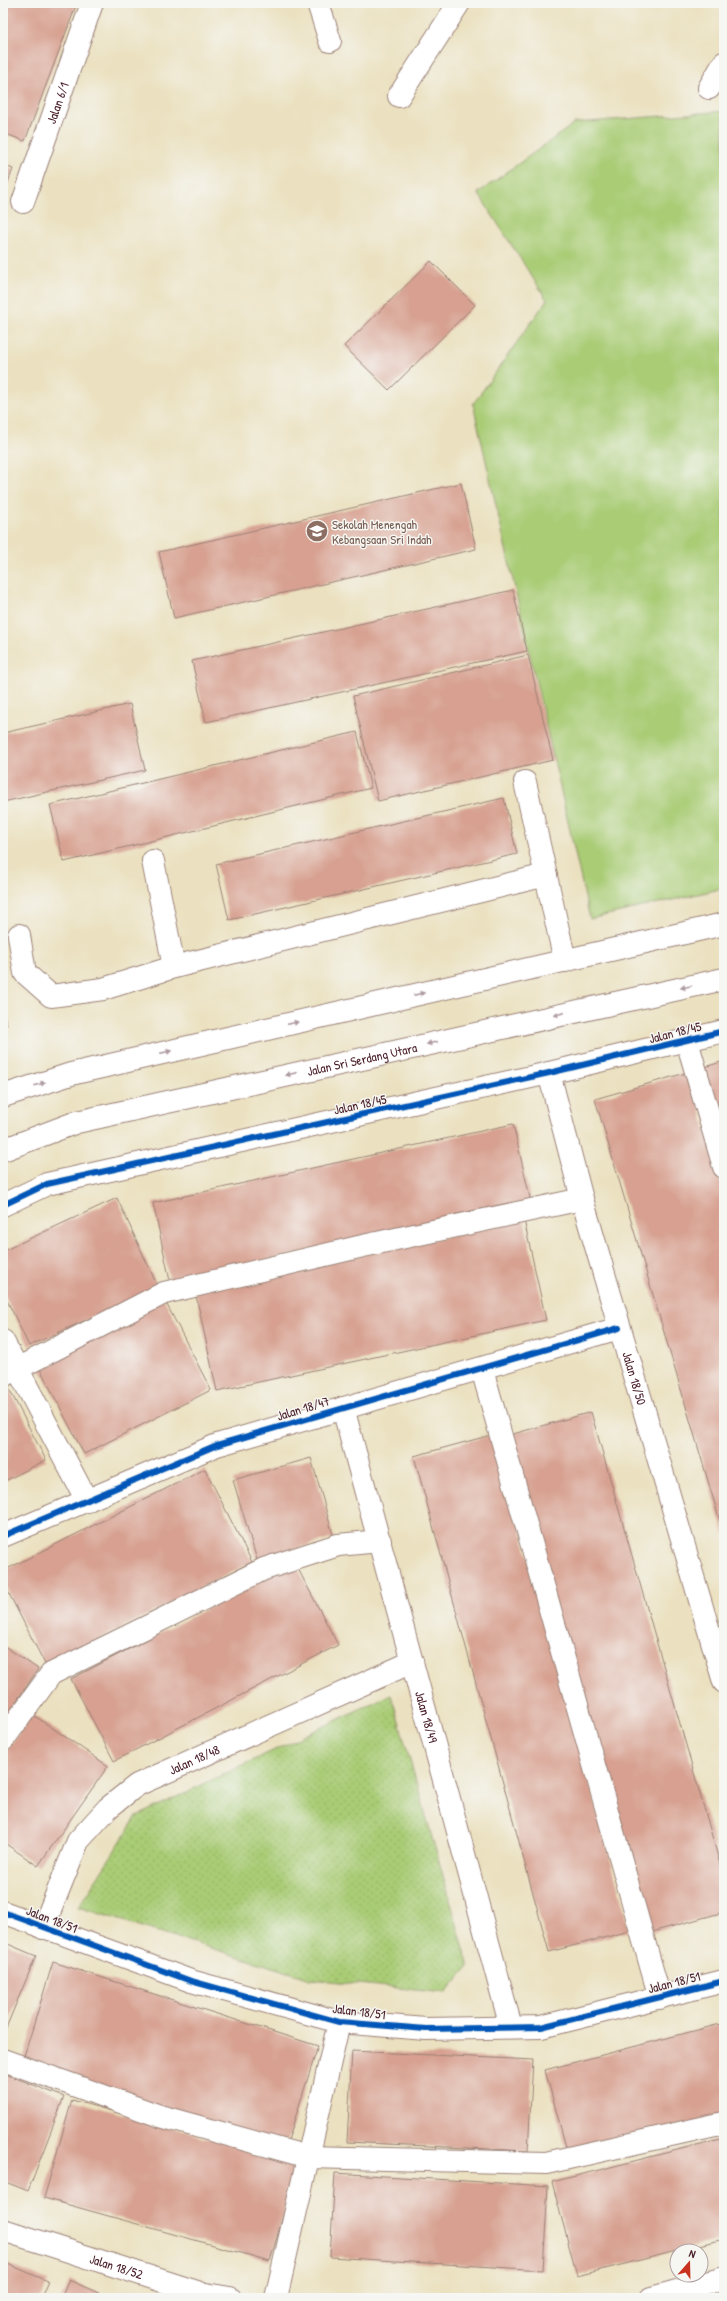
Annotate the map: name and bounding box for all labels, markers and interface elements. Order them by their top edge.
street label: Jalan 6/1 [42,79,73,126]
place label: Sekolah Menengah Kebangsaan Sri Indah [332,515,432,548]
school or university icon: Sekolah Menengah Kebangsaan Sri Indah [304,518,330,544]
one-way arrow [680,985,692,991]
one-way arrow [413,991,426,997]
one-way arrow [553,1012,565,1018]
street label: Jalan 18/45 [647,1017,704,1047]
one-way arrow [287,1020,299,1026]
street label: Jalan Sri Serdang Utara [305,1038,419,1080]
one-way arrow [426,1040,438,1046]
one-way arrow [160,1049,172,1055]
one-way arrow [285,1072,297,1078]
one-way arrow [34,1081,46,1087]
street label: Jalan 18/45 [332,1090,389,1118]
street label: Jalan 18/50 [618,1349,651,1407]
street label: Jalan 18/47 [274,1391,332,1425]
street label: Jalan 18/49 [411,1689,442,1745]
street label: Jalan 18/48 [166,1740,223,1779]
street label: Jalan 18/51 [24,1901,80,1937]
street label: Jalan 18/51 [646,1967,702,1997]
street label: Jalan 18/51 [331,1999,387,2023]
north arrow [669,2243,709,2283]
text: N [687,2246,698,2261]
street label: Jalan 18/52 [87,2249,145,2283]

